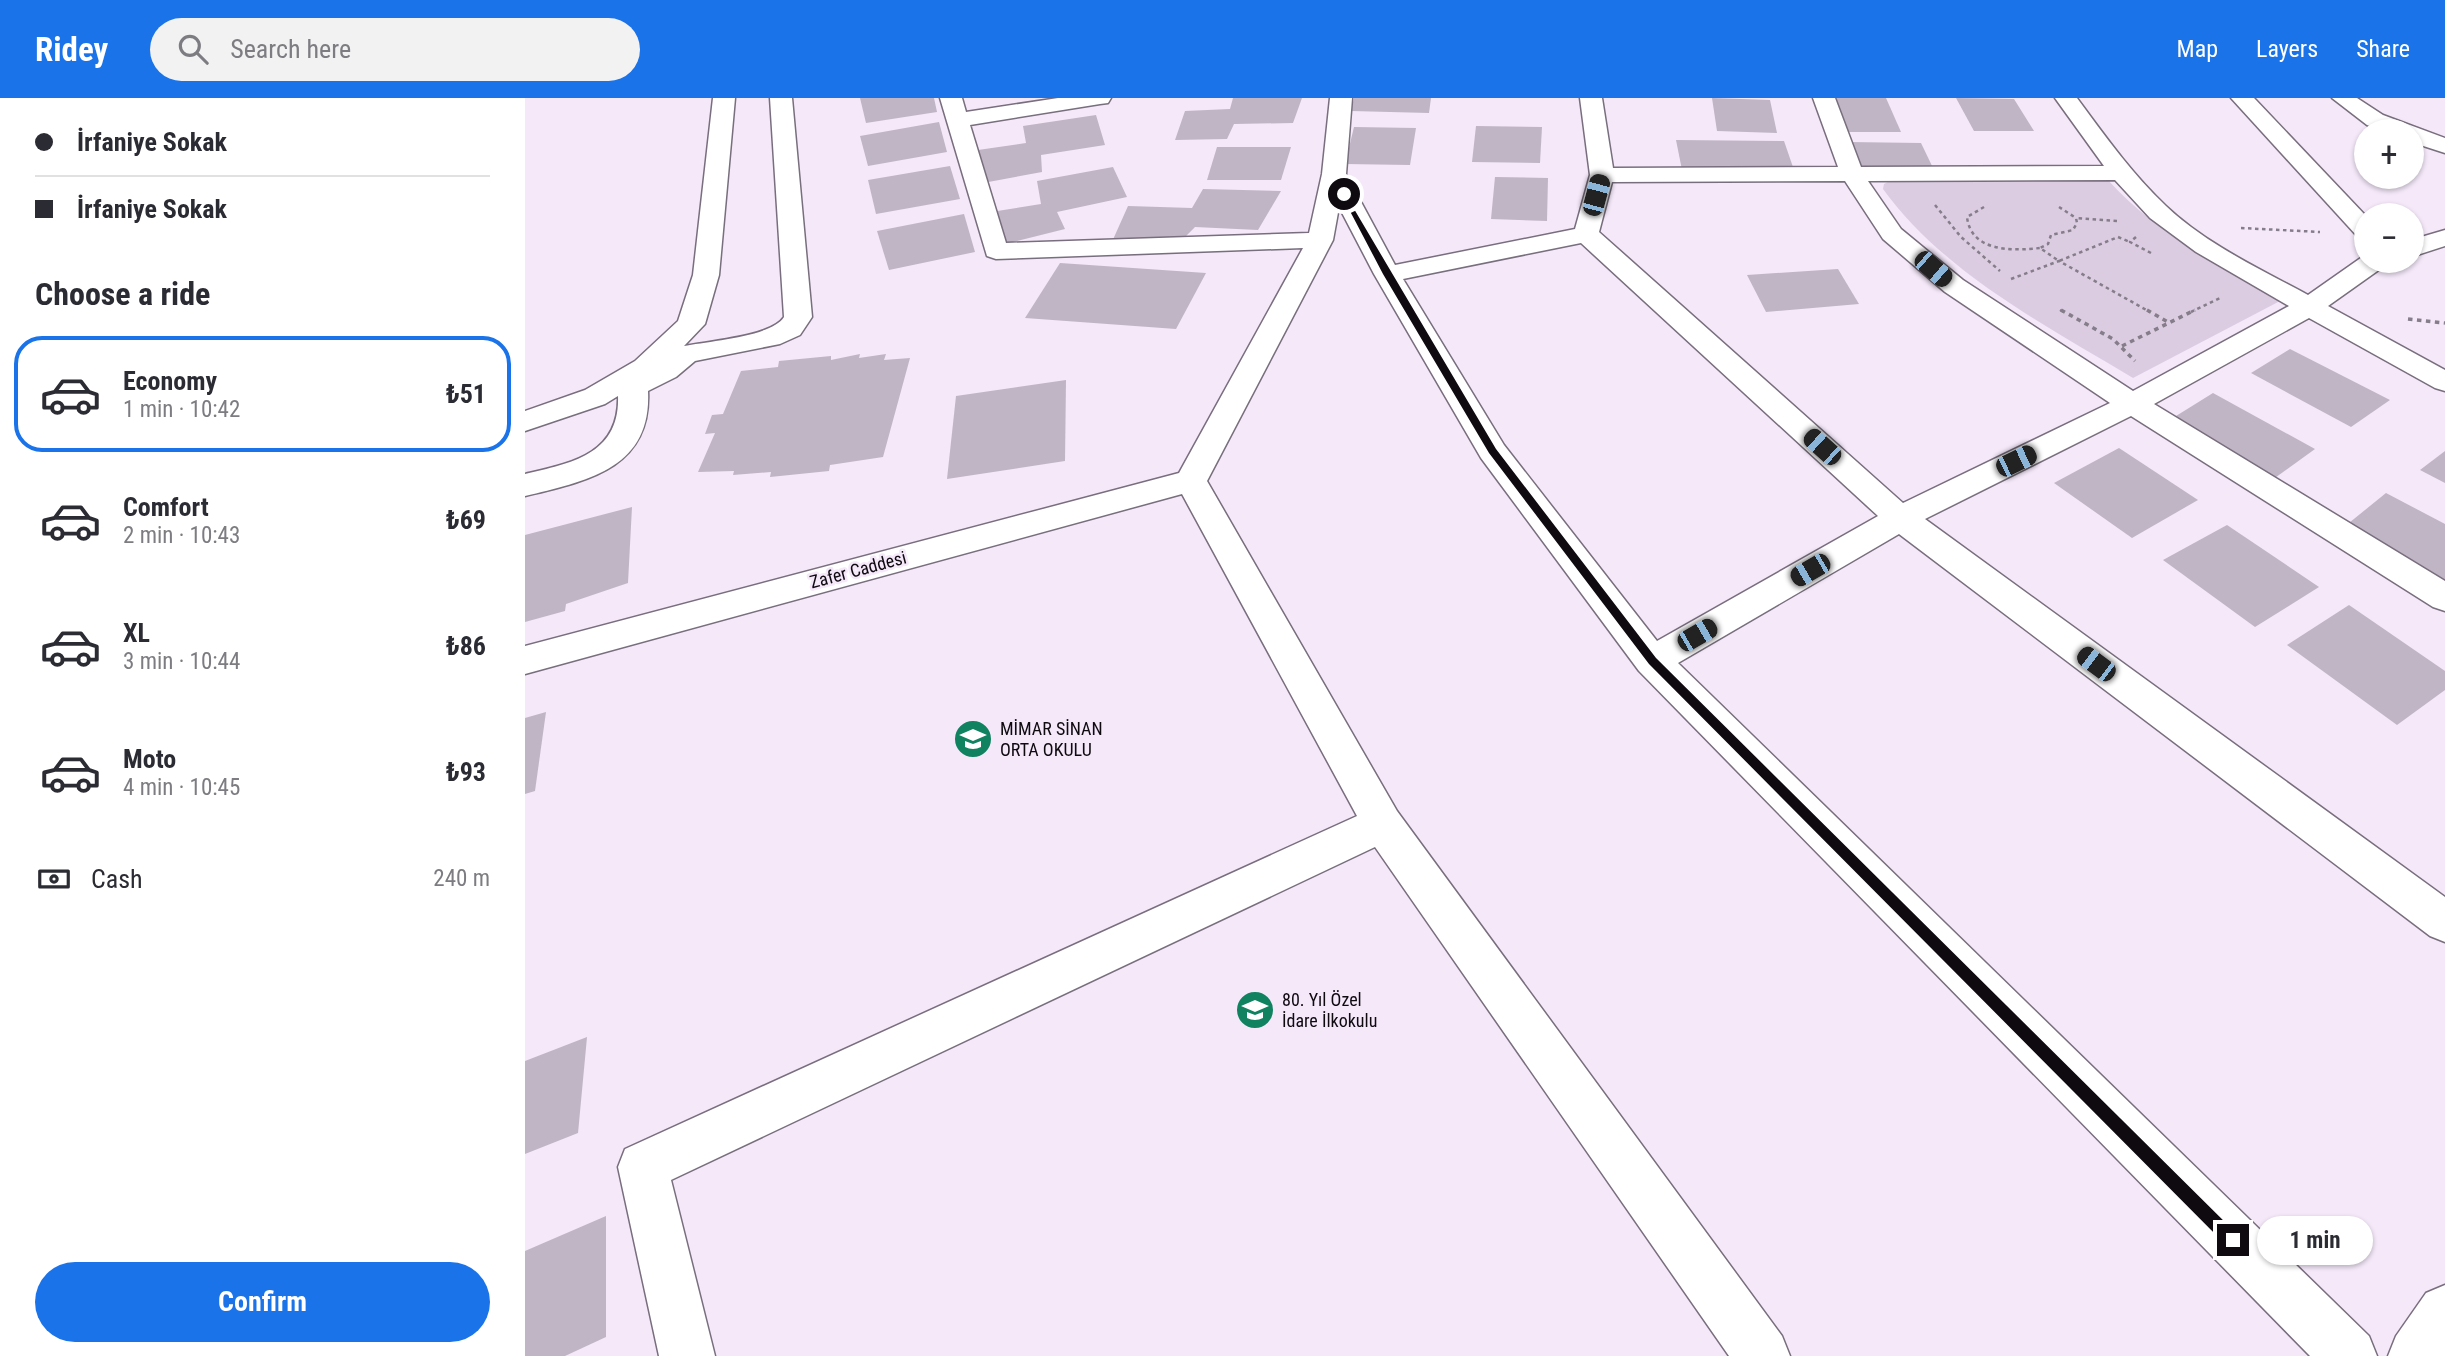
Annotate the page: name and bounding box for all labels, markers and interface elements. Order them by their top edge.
search box [150,18,640,81]
text: Ridey [35,30,108,69]
icon: search [174,30,212,68]
text: Search here [230,34,351,64]
text: Map [2177,35,2218,63]
text: Layers [2256,35,2318,63]
text: Share [2356,35,2410,63]
map controls [2354,119,2424,273]
button: + [2354,119,2424,189]
text: İrfaniye Sokak [77,127,227,157]
car [1581,172,1612,218]
route start [1328,178,1360,210]
text: İrfaniye Sokak [77,194,227,224]
button: − [2354,203,2424,273]
car [1911,247,1956,291]
text: Choose a ride [35,275,210,313]
icon: car [39,363,102,426]
text: Economy [123,366,217,396]
text: ₺51 [446,379,486,409]
text: 1 min · 10:42 [123,396,240,423]
car [1800,425,1845,469]
car [1993,442,2040,480]
icon: car [39,489,102,552]
text: Comfort [123,492,209,522]
text: ₺69 [446,505,486,535]
text: 2 min · 10:43 [123,522,240,549]
street label: Zafer Caddesi [807,547,908,592]
car [1787,550,1834,590]
icon: car [39,615,102,678]
car [1674,615,1721,655]
text: XL [123,618,150,648]
text: ₺86 [446,631,486,661]
car [2073,643,2120,685]
text: 3 min · 10:44 [123,648,240,675]
school or university icon: MİMAR SİNAN ORTA OKULU [952,718,994,760]
place label: MİMAR SİNAN ORTA OKULU [1000,718,1103,760]
icon: car [39,741,102,804]
text: Moto [123,744,176,774]
text: ₺93 [446,757,486,787]
text: 4 min · 10:45 [123,774,240,801]
icon: cash [35,860,73,898]
text: Cash [91,864,143,894]
text: 240 m [433,865,490,892]
school or university icon: 80. Yıl Özel İdare İlkokulu [1234,989,1276,1031]
place label: 80. Yıl Özel İdare İlkokulu [1282,989,1377,1031]
callout: 1 min [2257,1216,2373,1264]
route end [2217,1224,2249,1256]
text: 1 min [2289,1227,2341,1254]
button: Confirm [35,1262,490,1342]

